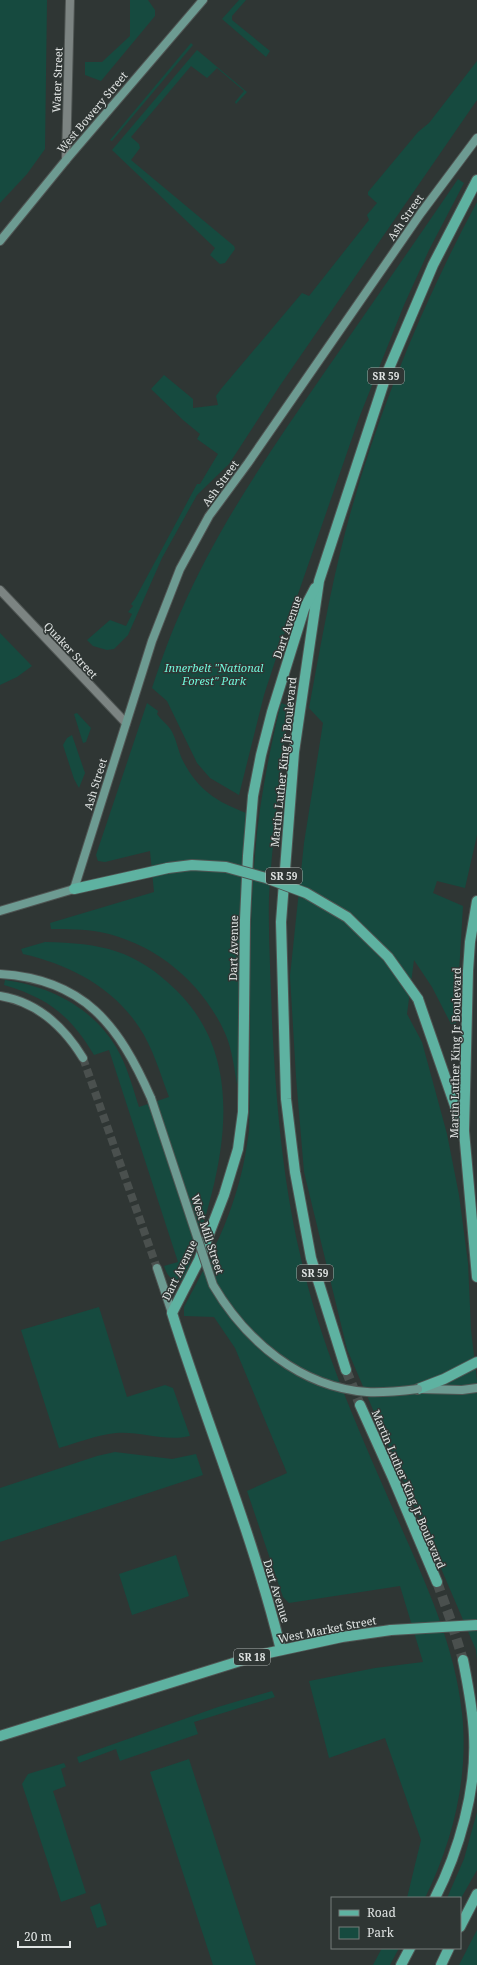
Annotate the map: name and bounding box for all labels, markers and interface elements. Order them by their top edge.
street label: Water Street [48,47,66,113]
street label: West Bowery Street [53,68,131,156]
street label: Ash Street [384,191,426,243]
road number: SR 59 [368,368,404,384]
street label: Ash Street [198,457,242,509]
street label: Dart Avenue [269,594,305,660]
street label: Quaker Street [41,618,101,682]
park label: Innerbelt "National Forest" Park [164,660,264,688]
street label: Martin Luther King Jr Boulevard [267,676,299,848]
street label: Ash Street [80,756,110,812]
road number: SR 59 [266,868,302,884]
street label: Dart Avenue [225,915,241,981]
street label: Martin Luther King Jr Boulevard [446,967,464,1139]
street label: West Mill Street [188,1192,228,1276]
street label: Dart Avenue [158,1237,200,1303]
road number: SR 59 [297,1265,333,1281]
street label: Martin Luther King Jr Boulevard [369,1407,449,1571]
street label: Dart Avenue [260,1558,294,1625]
street label: West Market Street [277,1612,377,1646]
road number: SR 18 [234,1649,270,1665]
legend [331,1897,461,1949]
text: Road [367,1904,397,1921]
scale bar [18,1923,70,1949]
text: Park [367,1924,395,1941]
text: 20 m [24,1928,52,1945]

